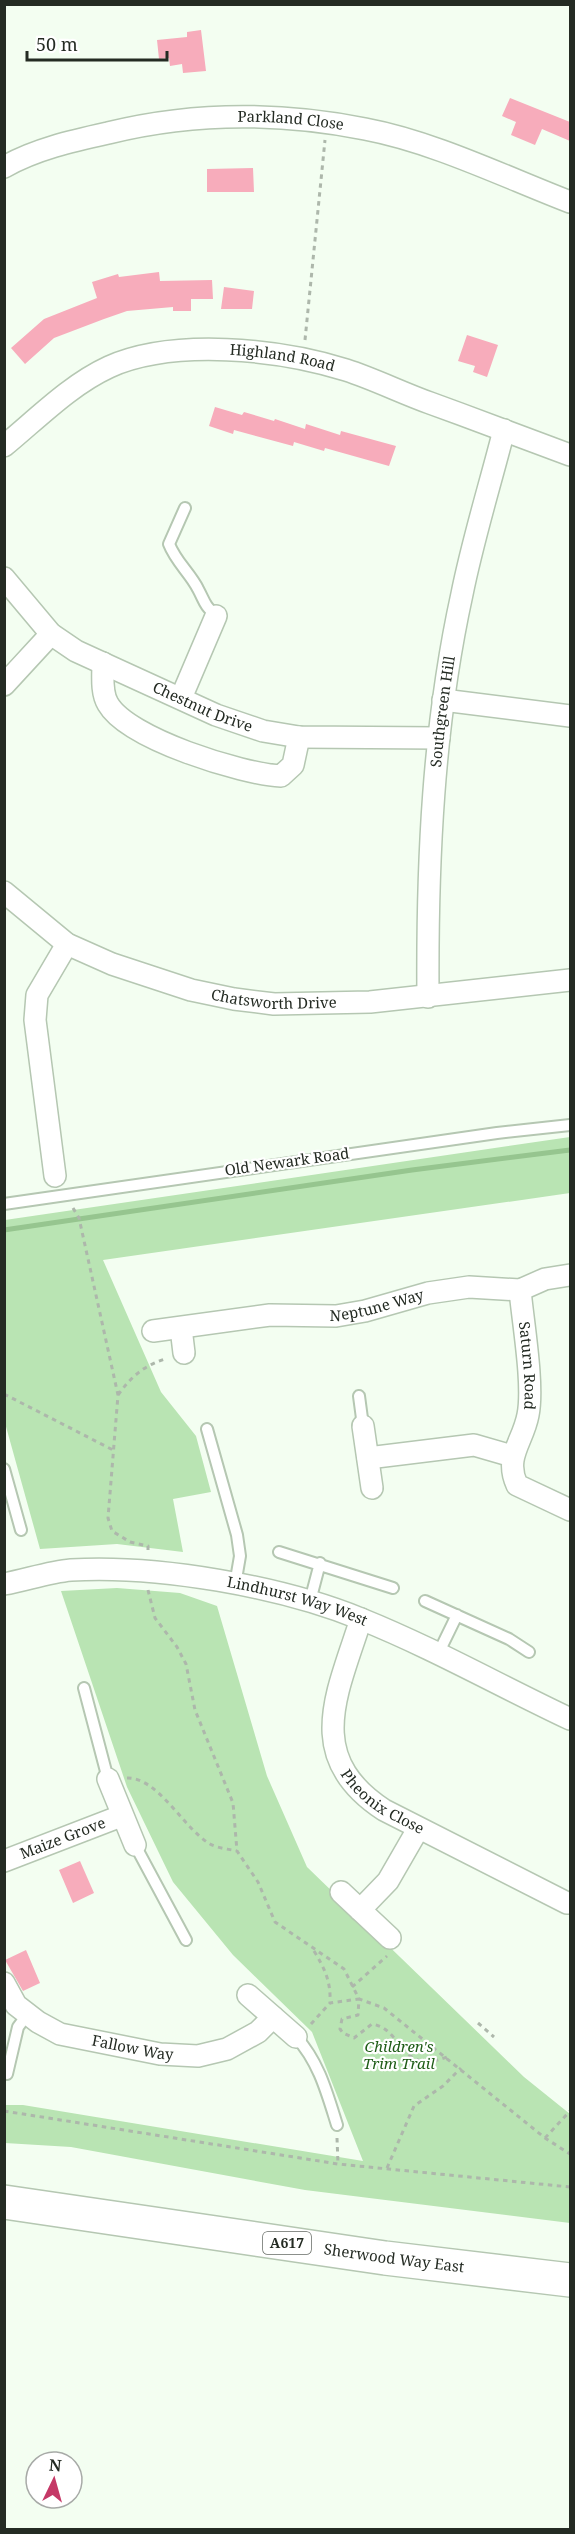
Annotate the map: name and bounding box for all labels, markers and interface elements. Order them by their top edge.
scale bar [27,24,166,62]
text: 50 m [36,32,78,56]
street label: Parkland Close [238,106,345,134]
street label: Highland Road [229,339,338,375]
street label: Southgreen Hill [425,654,459,768]
street label: Chestnut Drive [150,676,256,736]
street label: Chatsworth Drive [210,983,337,1013]
street label: Old Newark Road [223,1142,350,1180]
street label: Neptune Way [330,1284,426,1325]
street label: Saturn Road [515,1320,541,1411]
street label: Lindhurst Way West [226,1571,371,1630]
street label: Pheonix Close [337,1765,428,1838]
street label: Maize Grove [17,1812,108,1863]
street label: Fallow Way [90,2030,175,2064]
park label: Children's Trim Trail [363,2036,435,2073]
road number: A617 [263,2232,311,2254]
street label: Sherwood Way East [323,2238,465,2276]
north arrow [24,2450,84,2510]
text: N [48,2454,63,2477]

